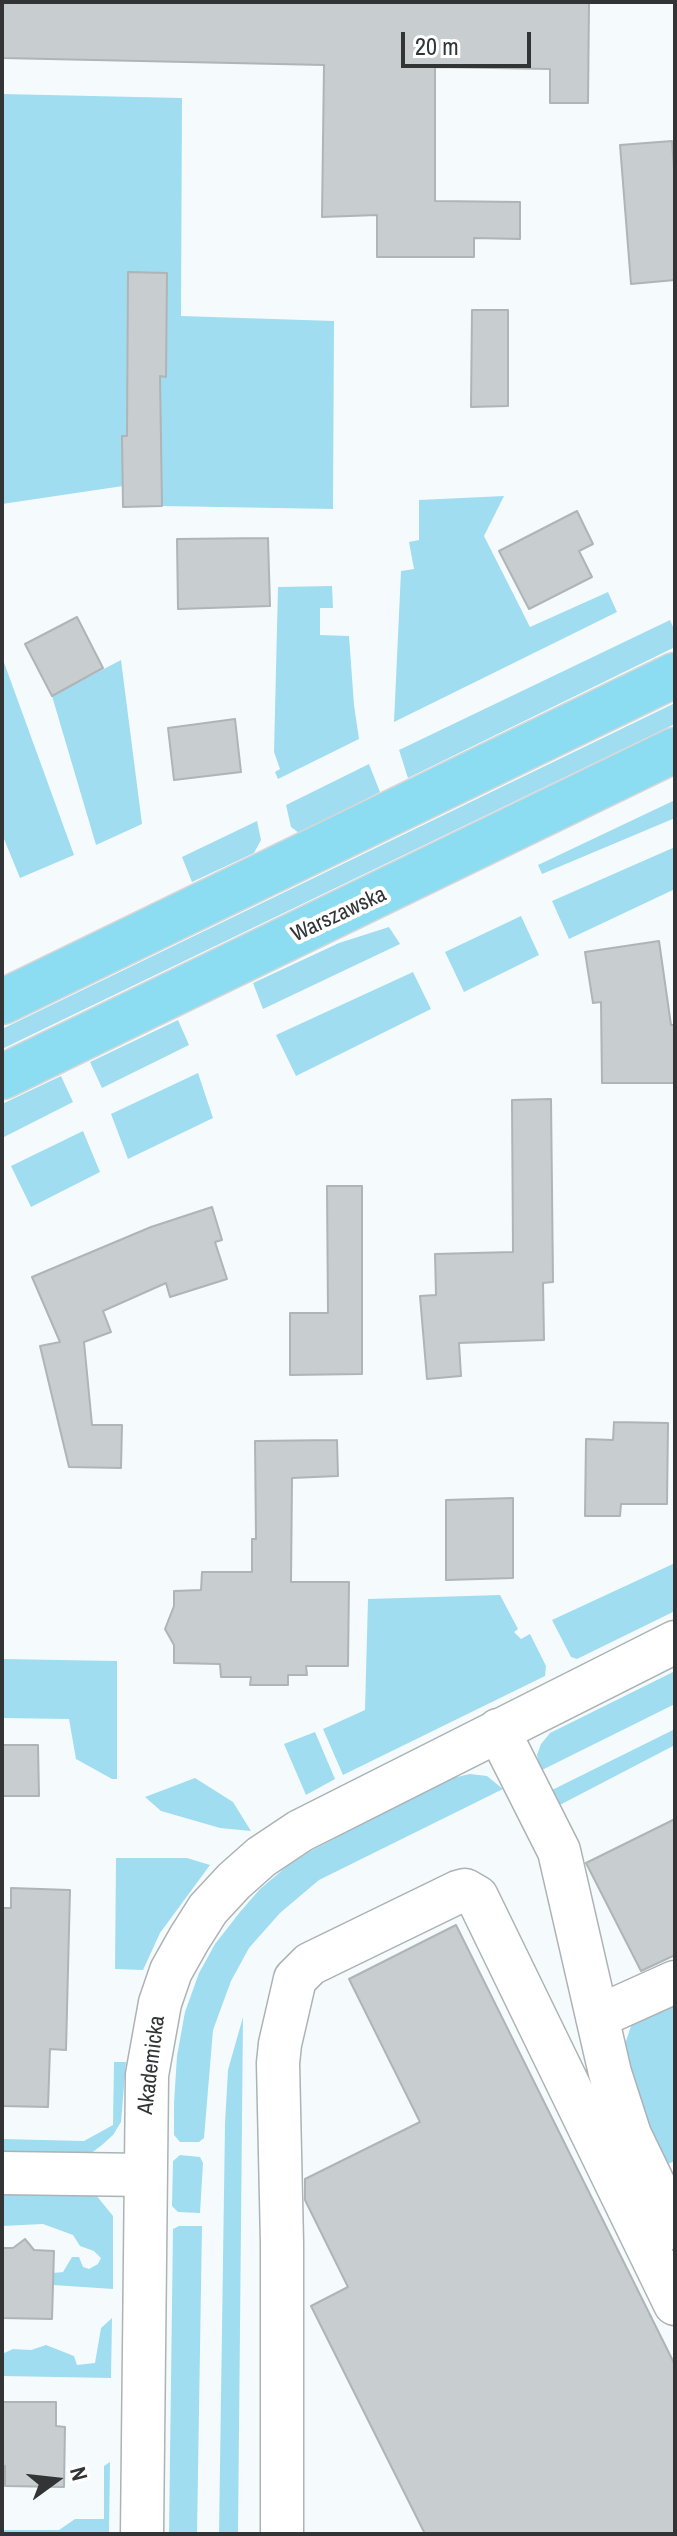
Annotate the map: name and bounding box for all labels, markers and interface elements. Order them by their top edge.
scale bar [405,16,535,66]
text: 20 m [415,30,459,62]
street label: Warszawska [287,882,391,948]
street label: Akademicka [133,2014,171,2116]
north arrow [16,2440,96,2520]
text: N [63,2464,95,2484]

